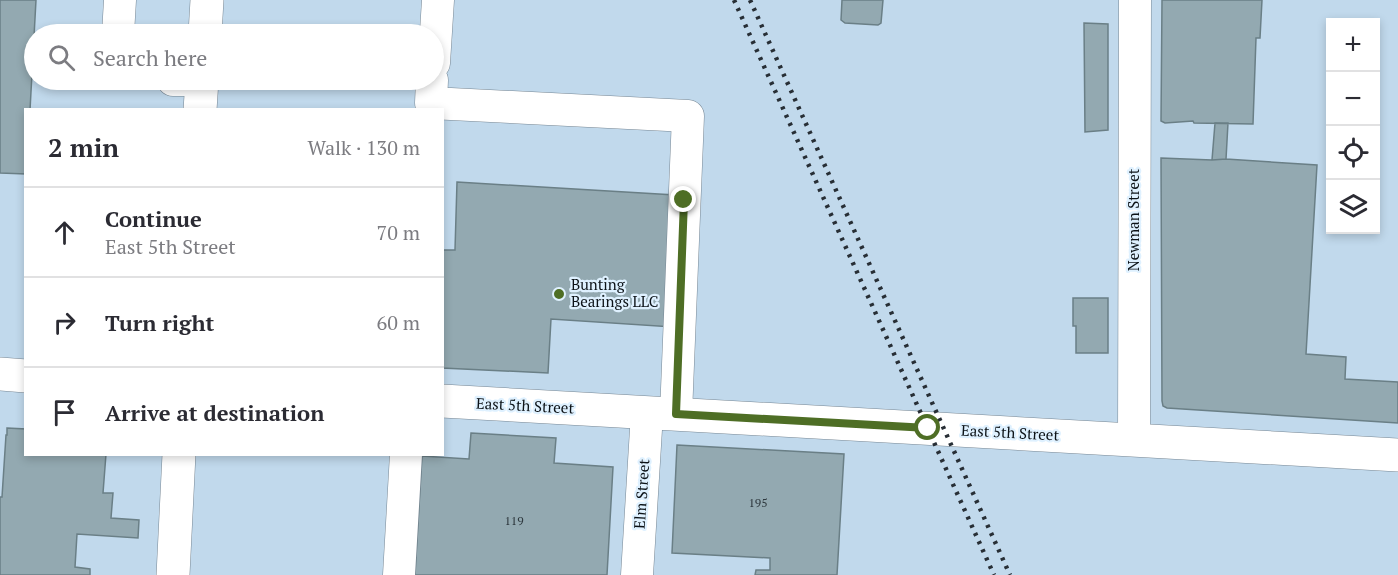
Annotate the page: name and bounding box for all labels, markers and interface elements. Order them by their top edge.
map controls [1326,18,1380,234]
button: + [1326,18,1380,72]
search box [24,24,444,90]
icon: search [45,41,78,74]
text: Search here [93,43,207,72]
button: − [1326,72,1380,126]
button: locate [1326,126,1380,180]
text: 2 min [48,130,119,164]
text: Walk · 130 m [308,134,420,161]
street label: Newman Street [1123,168,1143,271]
button: layers [1326,180,1380,234]
route end [670,186,696,212]
text: Continue [105,204,202,233]
icon: ahead [48,216,81,249]
text: 70 m [377,219,420,246]
text: East 5th Street [105,233,236,260]
place label: Bunting Bearings LLC [571,274,658,311]
marker: Bunting Bearings LLC [552,287,566,301]
icon: right [48,306,81,339]
text: Turn right [105,308,214,337]
text: 60 m [377,309,420,336]
street label: East 5th Street [476,392,575,418]
icon: arrive [48,396,81,429]
text: Arrive at destination [105,398,324,427]
route start [914,414,940,440]
street label: East 5th Street [961,419,1060,445]
street label: Elm Street [629,458,653,529]
house number: 195 [748,495,768,510]
house number: 119 [504,513,524,528]

